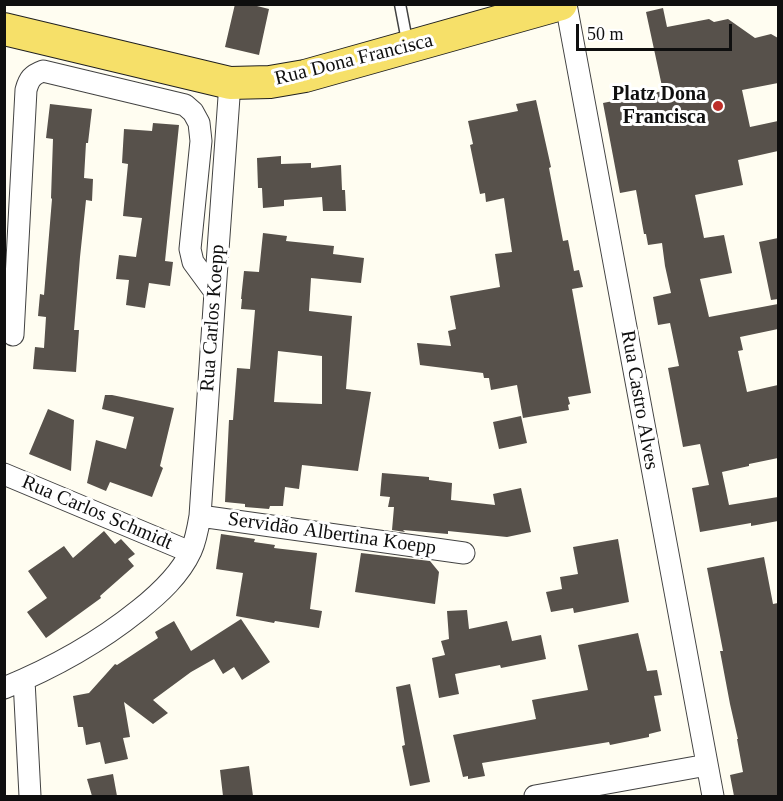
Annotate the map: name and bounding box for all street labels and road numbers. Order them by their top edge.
street label: Rua Dona Francisca [272,29,436,91]
street label: Rua Carlos Koepp [196,243,230,393]
street label: Rua Castro Alves [615,328,663,472]
street label: Rua Carlos Schmidt [18,470,176,556]
street label: Servidão Albertina Koepp [226,508,438,560]

